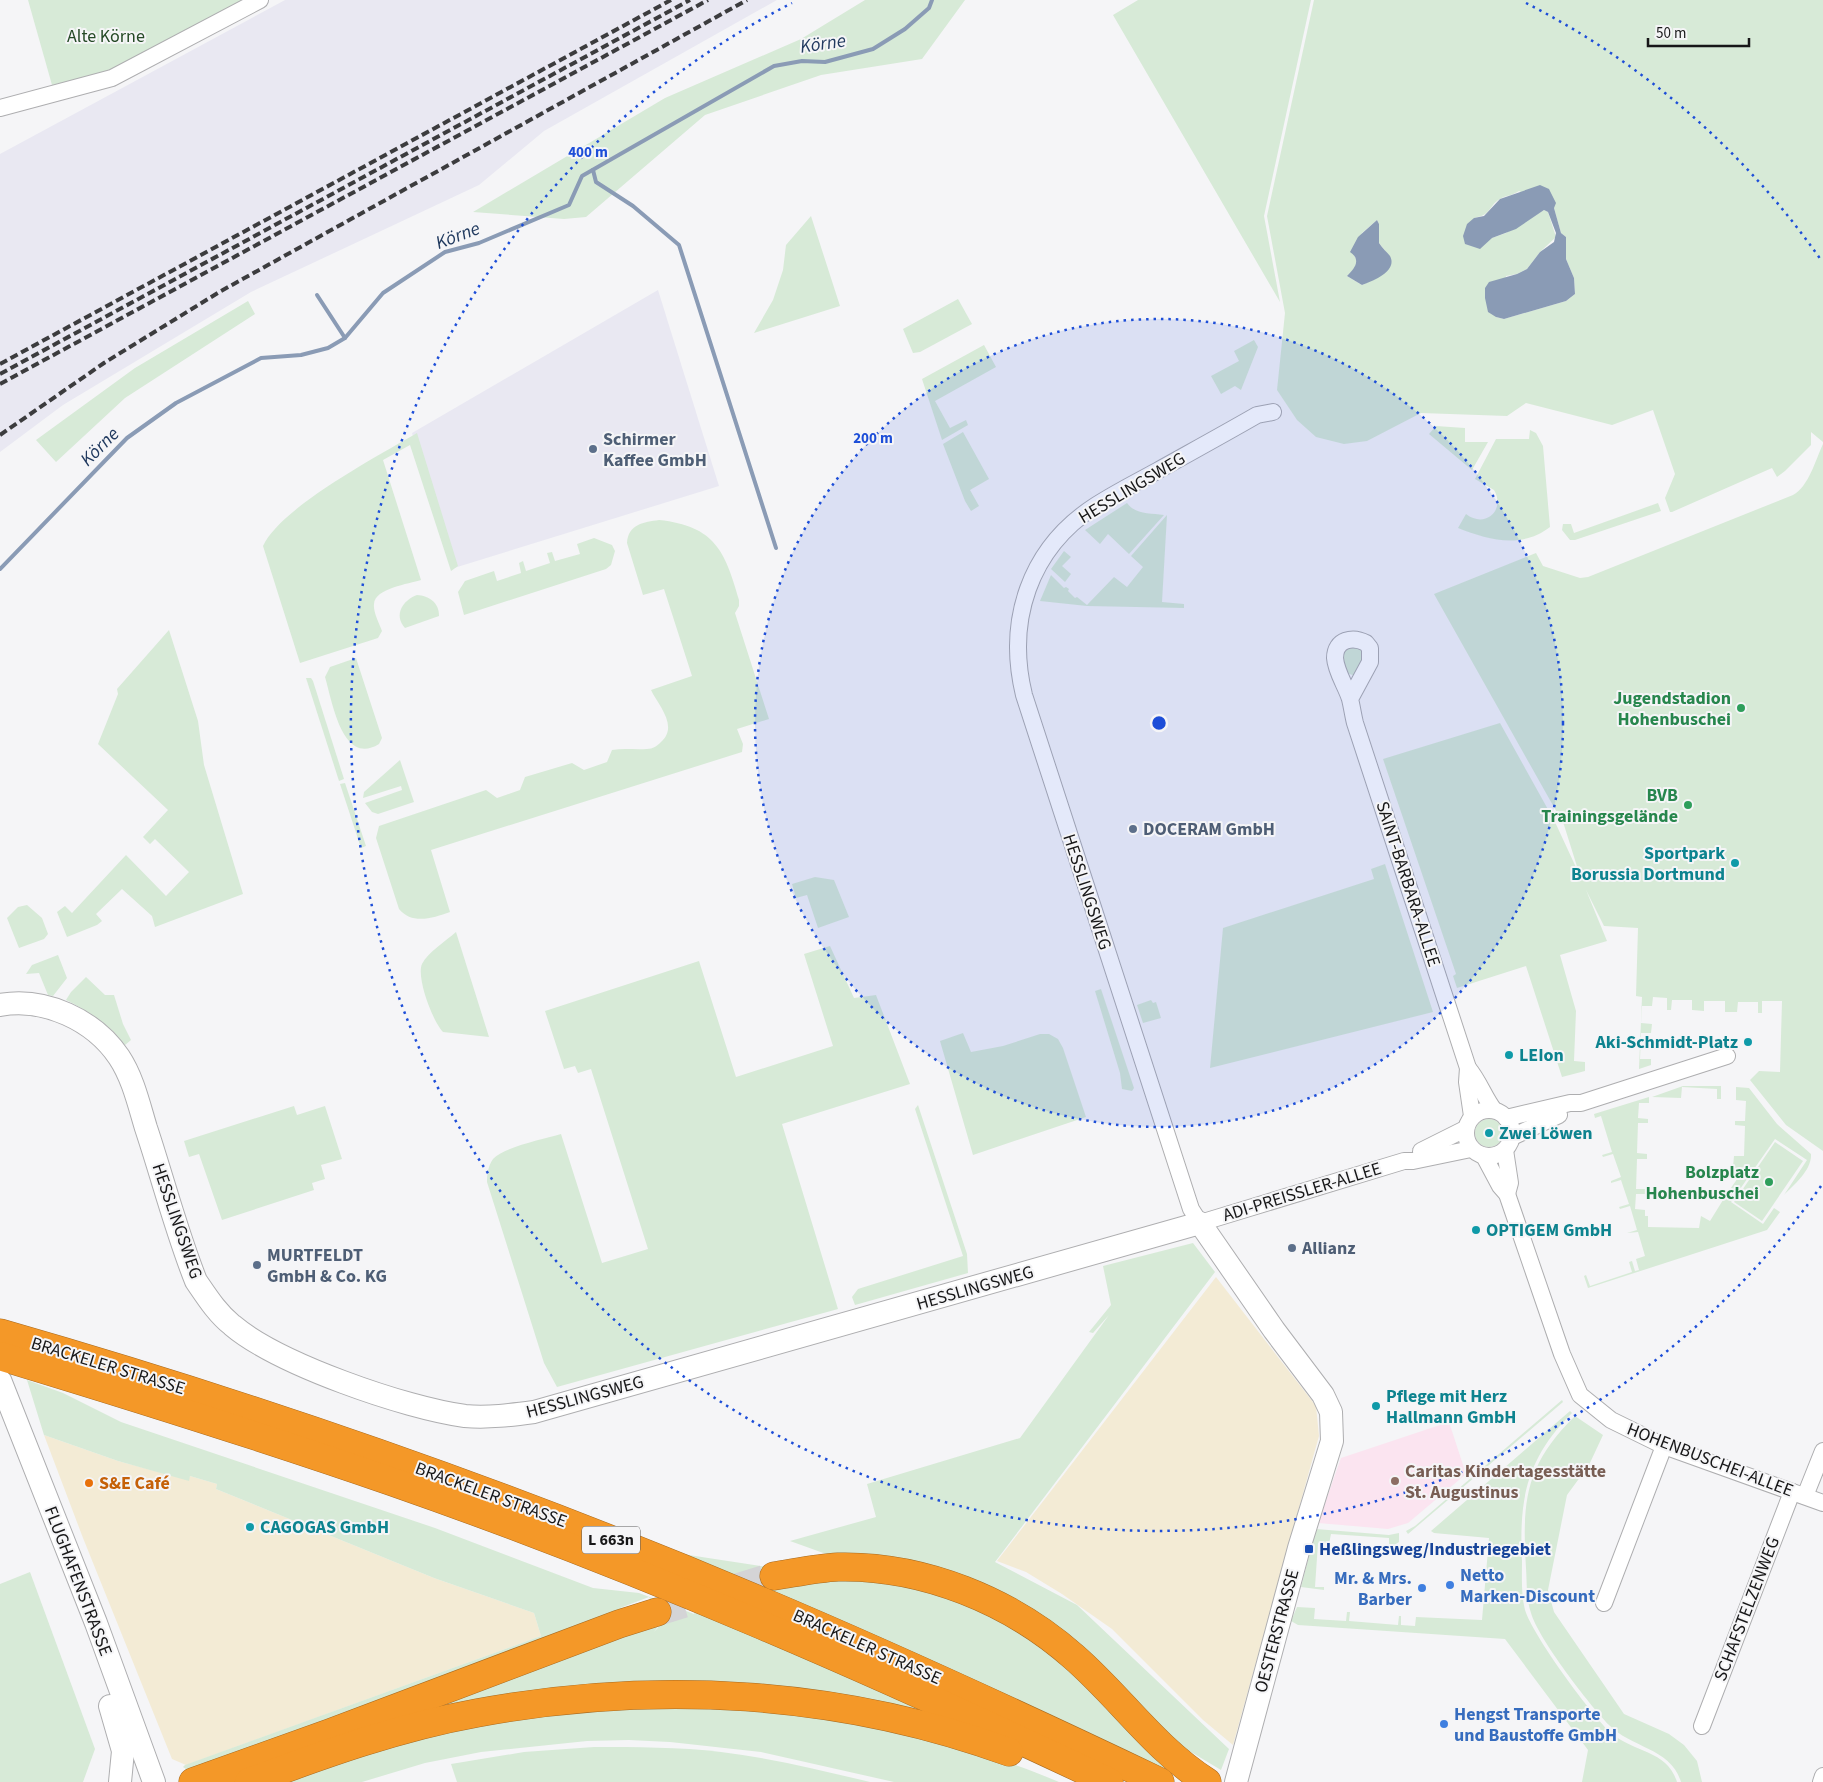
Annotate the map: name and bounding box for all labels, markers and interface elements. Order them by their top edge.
scale bar [1648,15,1749,47]
text: 50 m [1656,23,1686,44]
park label: Alte Körne [67,24,145,49]
water label: Körne [798,27,848,61]
text: 400 m [568,142,608,163]
water label: Körne [432,215,484,257]
water label: Körne [74,421,126,473]
place label: Schirmer Kaffee GmbH [603,427,707,473]
text: 200 m [853,428,893,449]
marker: Schirmer Kaffee GmbH [587,443,599,455]
street label: HESSLINGSWEG [1074,446,1190,530]
place label: Jugendstadion Hohenbuschei [1613,686,1731,732]
marker: Jugendstadion Hohenbuschei [1735,702,1747,714]
centre of rings [1150,714,1168,732]
place label: BVB Trainingsgelände [1541,783,1678,829]
street label: SAINT-BARBARA-ALLEE [1369,798,1447,970]
marker: BVB Trainingsgelände [1682,799,1694,811]
place label: DOCERAM GmbH [1143,817,1275,842]
marker: DOCERAM GmbH [1127,823,1139,835]
street label: HESSLINGSWEG [1056,831,1118,953]
place label: Sportpark Borussia Dortmund [1571,841,1725,887]
marker: Sportpark Borussia Dortmund [1729,857,1741,869]
place label: Aki-Schmidt-Platz [1595,1030,1738,1055]
marker: Aki-Schmidt-Platz [1742,1036,1754,1048]
place label: LEIon [1519,1043,1564,1068]
marker: LEIon [1503,1049,1515,1061]
place label: Zwei Löwen [1499,1121,1593,1146]
marker: Zwei Löwen [1483,1127,1495,1139]
street label: ADI-PREISSLER-ALLEE [1220,1156,1384,1228]
street label: HESSLINGSWEG [146,1160,208,1282]
place label: Bolzplatz Hohenbuschei [1645,1160,1759,1206]
marker: Bolzplatz Hohenbuschei [1763,1176,1775,1188]
place label: OPTIGEM GmbH [1486,1218,1612,1243]
marker: OPTIGEM GmbH [1470,1224,1482,1236]
place label: Allianz [1301,1236,1356,1261]
marker: Allianz [1286,1242,1298,1254]
place label: MURTFELDT GmbH & Co. KG [267,1243,387,1289]
marker: MURTFELDT GmbH & Co. KG [251,1259,263,1271]
street label: HESSLINGSWEG [913,1259,1037,1317]
street label: BRACKELER STRASSE [28,1331,188,1401]
street label: HESSLINGSWEG [523,1369,647,1425]
place label: Pflege mit Herz Hallmann GmbH [1386,1384,1516,1430]
marker: Pflege mit Herz Hallmann GmbH [1370,1400,1382,1412]
street label: HOHENBUSCHEI-ALLEE [1623,1417,1797,1503]
street label: BRACKELER STRASSE [412,1456,570,1534]
place label: Caritas Kindertagesstätte St. Augustinus [1405,1459,1606,1505]
place label: S&E Café [99,1471,170,1496]
marker: Caritas Kindertagesstätte St. Augustinus [1389,1475,1401,1487]
marker: S&E Café [83,1477,95,1489]
street label: FLUGHAFENSTRASSE [38,1502,118,1660]
place label: CAGOGAS GmbH [260,1515,389,1540]
marker: CAGOGAS GmbH [244,1521,256,1533]
road number: L 663n [582,1526,640,1554]
street label: SCHAFSTELZENWEG [1708,1533,1786,1685]
place label: Heßlingsweg/Industriegebiet [1319,1537,1551,1562]
marker: Heßlingsweg/Industriegebiet [1303,1543,1315,1555]
place label: Netto Marken-Discount [1460,1563,1595,1609]
street label: OESTERSTRASSE [1248,1566,1306,1696]
place label: Mr. & Mrs. Barber [1334,1566,1413,1612]
marker: Netto Marken-Discount [1444,1579,1456,1591]
marker: Mr. & Mrs. Barber [1416,1582,1428,1594]
street label: BRACKELER STRASSE [789,1603,945,1691]
place label: Hengst Transporte und Baustoffe GmbH [1454,1702,1617,1748]
marker: Hengst Transporte und Baustoffe GmbH [1438,1718,1450,1730]

